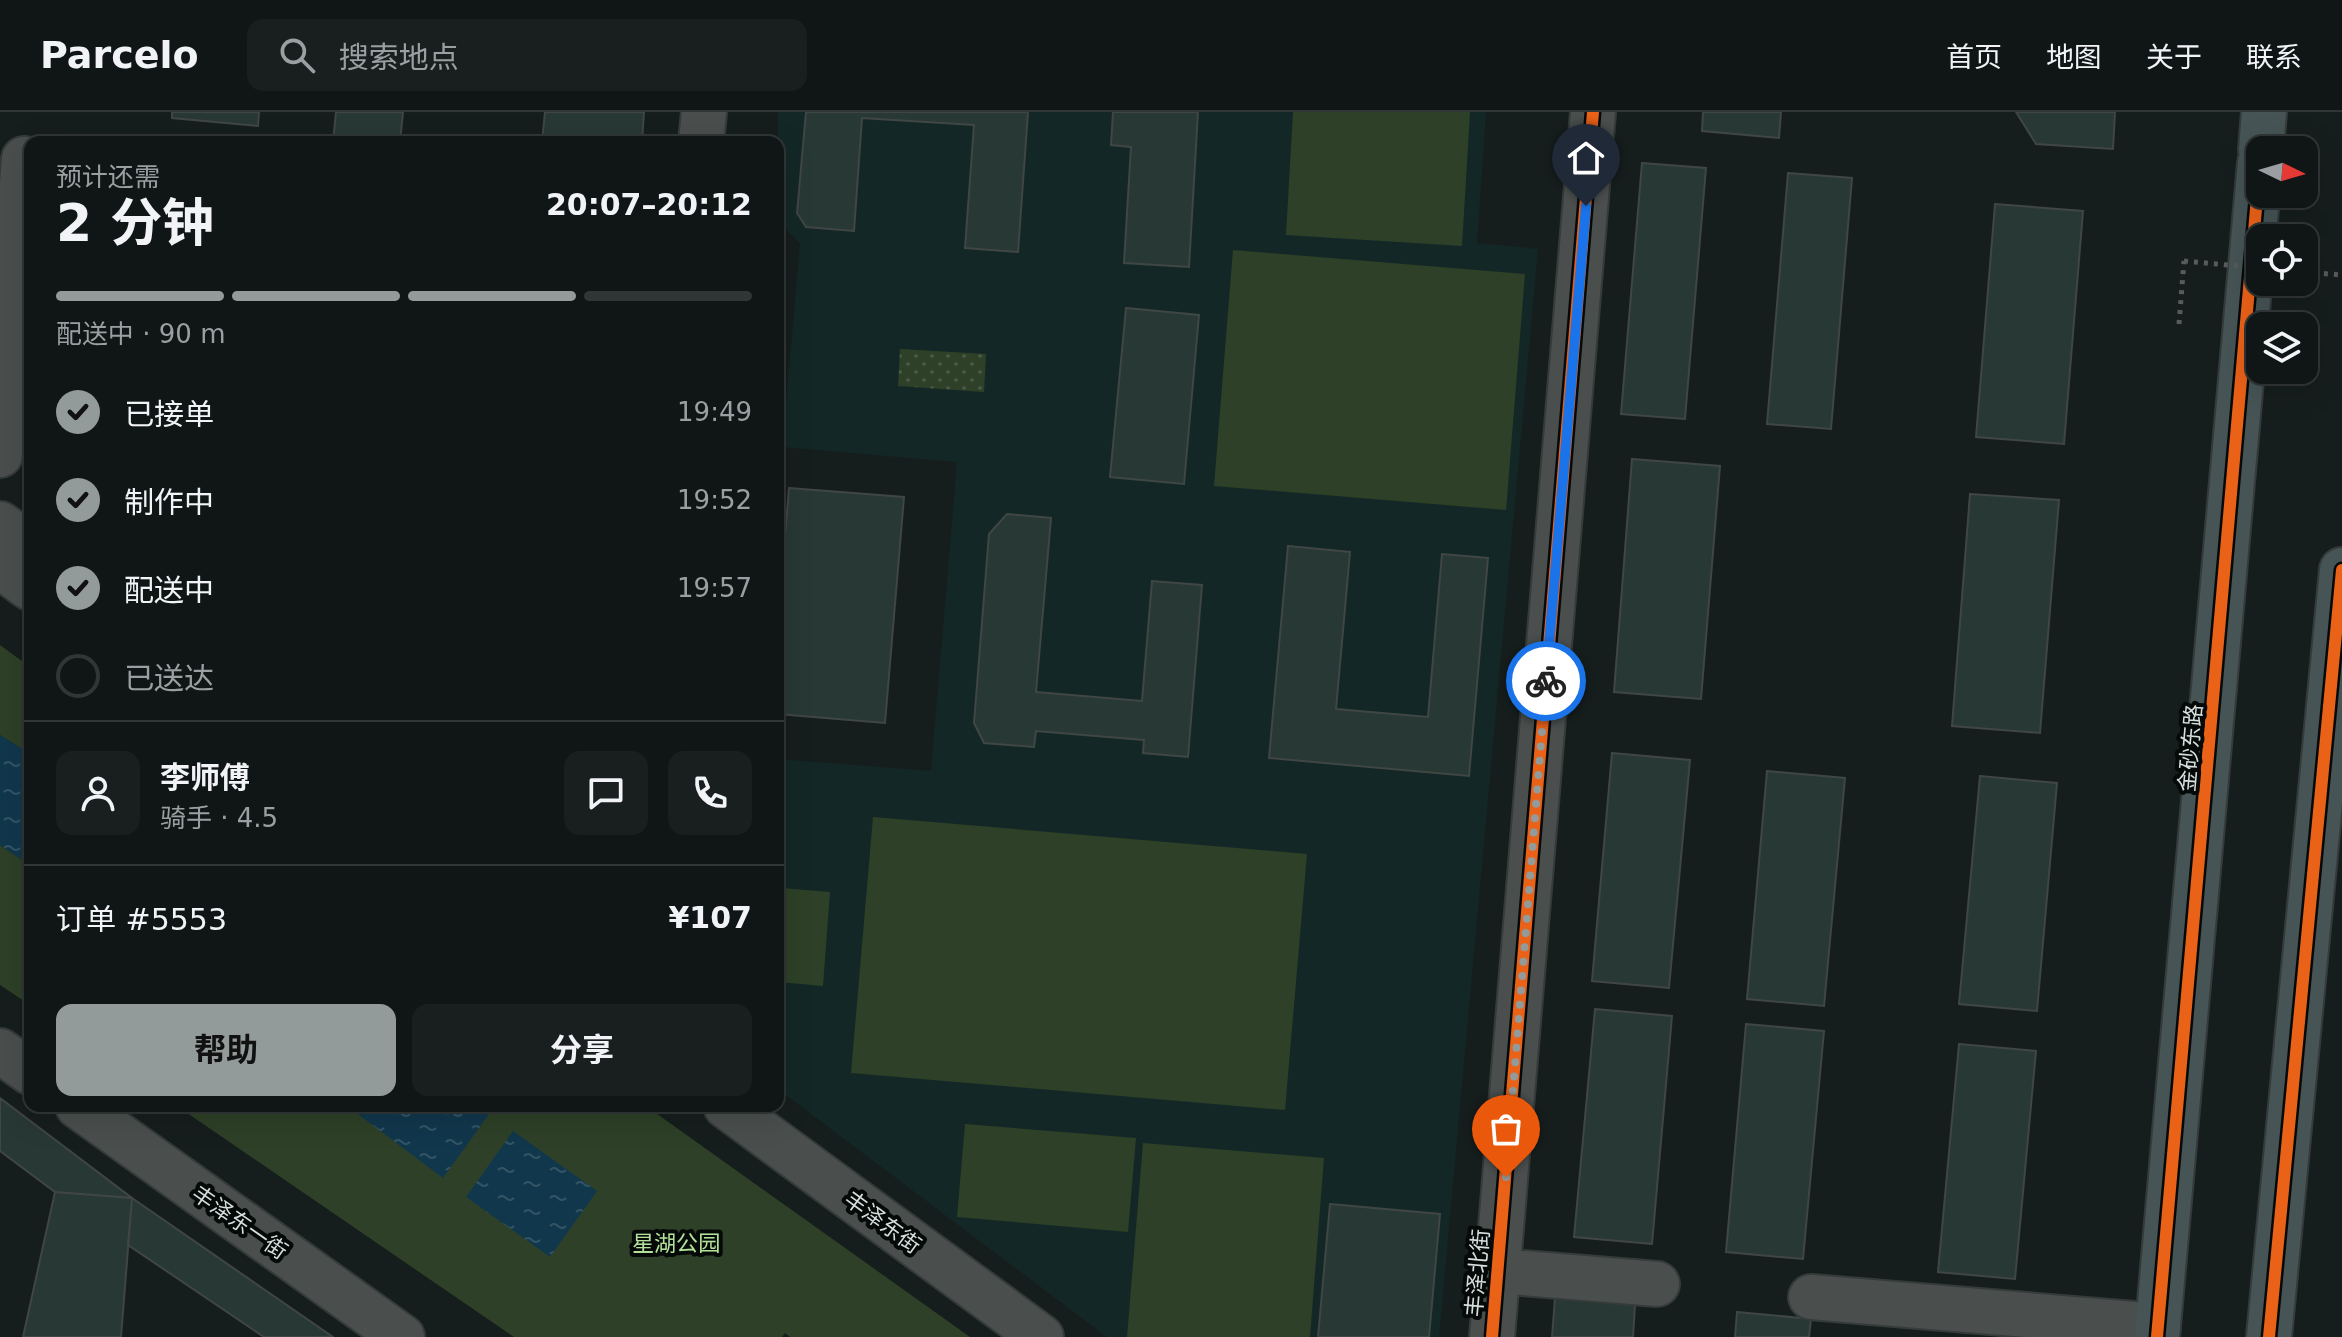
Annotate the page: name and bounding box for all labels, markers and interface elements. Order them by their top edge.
search box [247,19,807,91]
text: Parcelo [40,33,199,77]
icon: search [275,33,319,77]
text: 搜索地点 [339,40,459,75]
text: 首页 [1946,41,2002,74]
text: 地图 [2046,41,2102,74]
text: 关于 [2146,41,2202,74]
text: 联系 [2246,41,2302,74]
pin [1552,124,1620,206]
icon: home [1564,136,1608,180]
north arrow [2246,136,2318,208]
map controls [2246,136,2318,384]
text: 预计还需 [56,162,160,192]
text: 20:07–20:12 [546,187,752,222]
text: 2 分钟 [56,193,214,253]
button: locate [2246,224,2318,296]
button: layers [2246,312,2318,384]
text: 配送中 · 90 m [56,319,225,349]
icon: check [56,390,100,434]
text: 已接单 [124,397,214,432]
text: 19:49 [677,397,752,427]
icon: check [56,478,100,522]
text: 制作中 [124,485,214,520]
text: 19:52 [677,485,752,515]
icon: check [56,566,100,610]
text: 配送中 [124,573,214,608]
text: 19:57 [677,573,752,603]
courier [1506,641,1586,721]
icon: bike [1524,659,1568,703]
text: 已送达 [124,661,214,696]
street label: 金砂东路 [2174,703,2207,793]
button: person [56,751,140,835]
button: chat [564,751,648,835]
button: phone [668,751,752,835]
text: 李师傅 [160,760,250,795]
text: 骑手 · 4.5 [160,803,278,833]
text: ¥107 [669,900,752,935]
text: 订单 #5553 [56,902,227,937]
button: 帮助 [56,1004,396,1096]
button: 分享 [412,1004,752,1096]
pin [1472,1095,1540,1177]
icon: bag [1484,1107,1528,1151]
street label: 丰泽东一街 [187,1181,292,1264]
street label: 丰泽东街 [840,1186,926,1258]
street label: 丰泽北街 [1461,1228,1494,1318]
park label: 星湖公园 [632,1231,720,1256]

